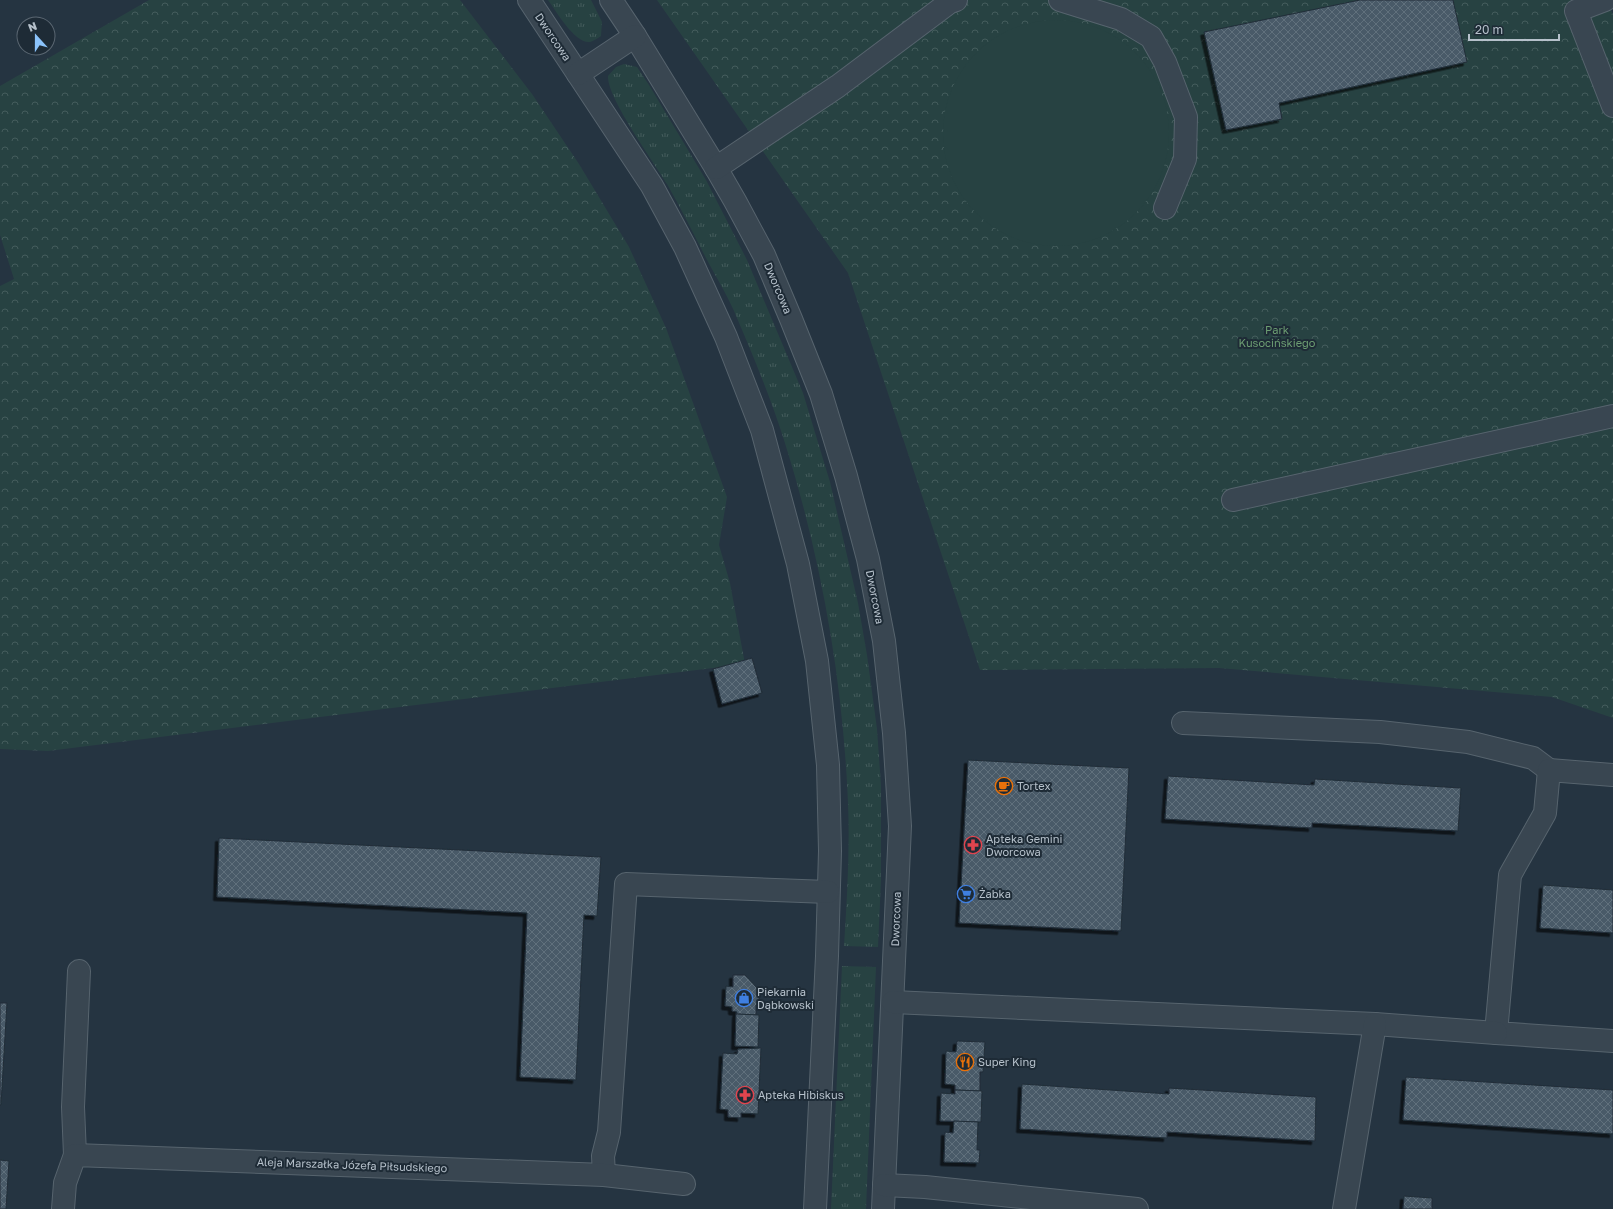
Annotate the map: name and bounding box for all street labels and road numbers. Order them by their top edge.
street label: Dworcowa [533,10,574,63]
street label: Dworcowa [762,260,795,316]
street label: Dworcowa [864,569,887,625]
street label: Dworcowa [888,891,903,947]
street label: Aleja Marszałka Józefa Piłsudskiego [257,1155,448,1174]

